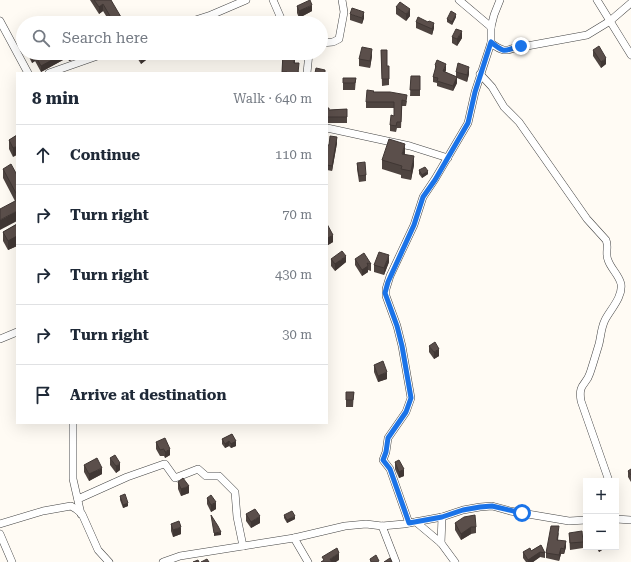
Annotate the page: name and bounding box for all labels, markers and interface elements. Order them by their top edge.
search box [16,16,328,60]
icon: search [30,27,52,49]
text: Search here [62,29,148,47]
route end [512,37,530,55]
text: 8 min [32,88,79,108]
text: Walk · 640 m [233,91,312,106]
icon: ahead [32,144,54,166]
text: Continue [70,146,140,164]
text: 110 m [275,147,312,162]
icon: right [32,204,54,226]
text: Turn right [70,206,149,224]
text: 70 m [282,207,312,222]
icon: right [32,264,54,286]
text: Turn right [70,266,149,284]
text: 430 m [275,267,312,282]
icon: right [32,324,54,346]
text: Turn right [70,326,149,344]
text: 30 m [282,327,312,342]
icon: arrive [32,384,54,406]
text: Arrive at destination [70,386,226,404]
map controls [583,478,619,550]
button: + [583,478,619,514]
route start [513,504,531,522]
button: − [583,514,619,550]

